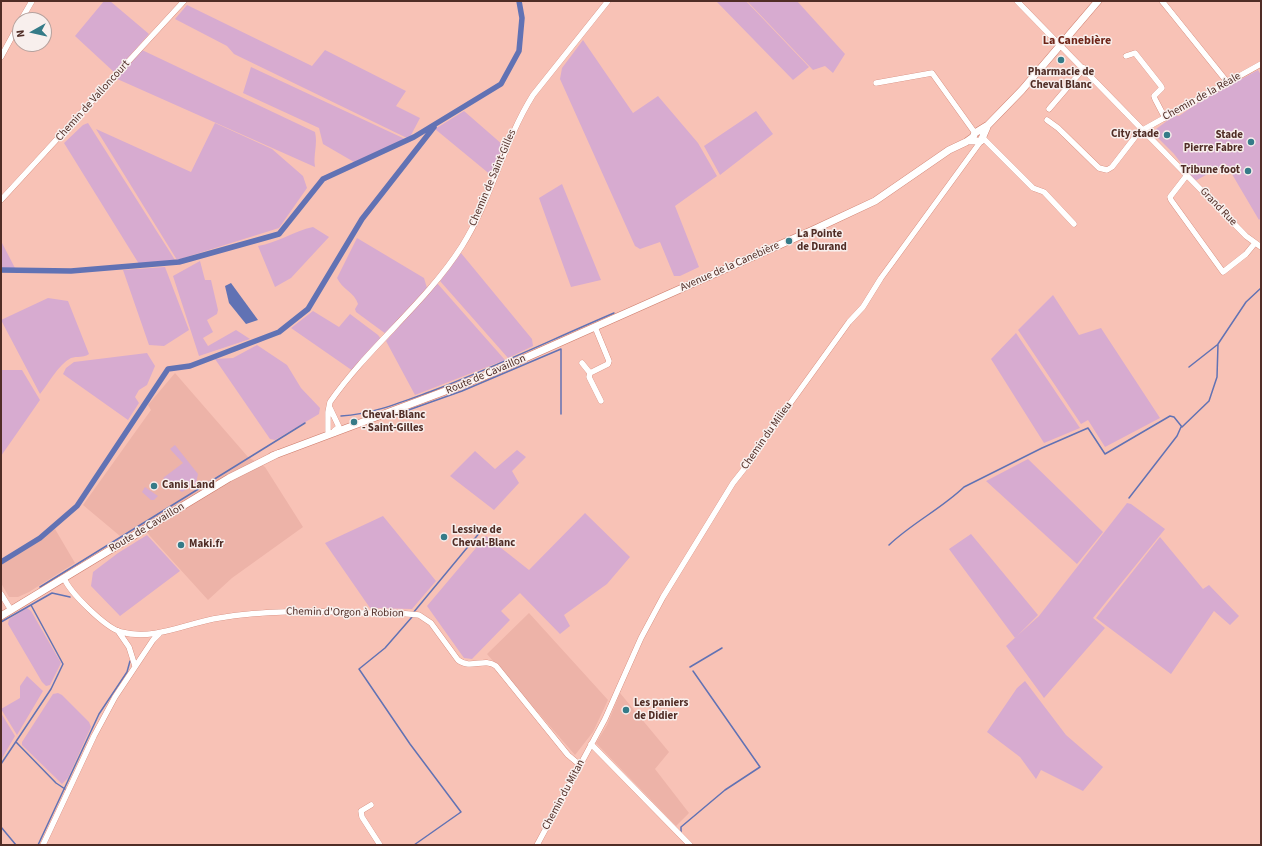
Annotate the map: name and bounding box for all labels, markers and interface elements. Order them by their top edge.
north arrow [12,12,52,52]
text: N [13,29,29,38]
district label: La Canebière [1043,34,1111,48]
marker: Pharmacie de Cheval Blanc [1056,55,1066,65]
street label: Chemin de Valloncourt [53,58,133,144]
place label: Pharmacie de Cheval Blanc [1028,66,1094,92]
street label: Chemin de la Réale [1161,70,1243,124]
street label: Chemin de Saint-Gilles [467,128,519,228]
place label: City stade [1111,128,1159,142]
place label: Stade Pierre Fabre [1184,129,1243,155]
marker: City stade [1162,130,1172,140]
marker: Stade Pierre Fabre [1246,137,1256,147]
place label: Tribune foot [1180,164,1240,178]
marker: Tribune foot [1243,166,1253,176]
street label: Grand Rue [1197,185,1239,229]
place label: La Pointe de Durand [797,228,847,254]
marker: La Pointe de Durand [784,236,794,246]
street label: Avenue de la Canebière [678,239,782,295]
street label: Route de Cavaillon [444,352,528,398]
street label: Chemin du Milieu [739,400,795,472]
place label: Cheval-Blanc - Saint-Gilles [362,409,425,435]
marker: Cheval-Blanc - Saint-Gilles [349,417,359,427]
place label: Canis Land [162,479,215,493]
marker: Canis Land [149,481,159,491]
street label: Route de Cavaillon [107,500,187,556]
place label: Lessive de Cheval-Blanc [452,524,515,550]
marker: Lessive de Cheval-Blanc [439,532,449,542]
place label: Maki.fr [189,538,224,552]
marker: Maki.fr [176,540,186,550]
street label: Chemin d'Orgon à Robion [286,605,404,621]
place label: Les paniers de Didier [634,697,688,723]
marker: Les paniers de Didier [621,705,631,715]
street label: Chemin du Mitan [540,758,588,832]

